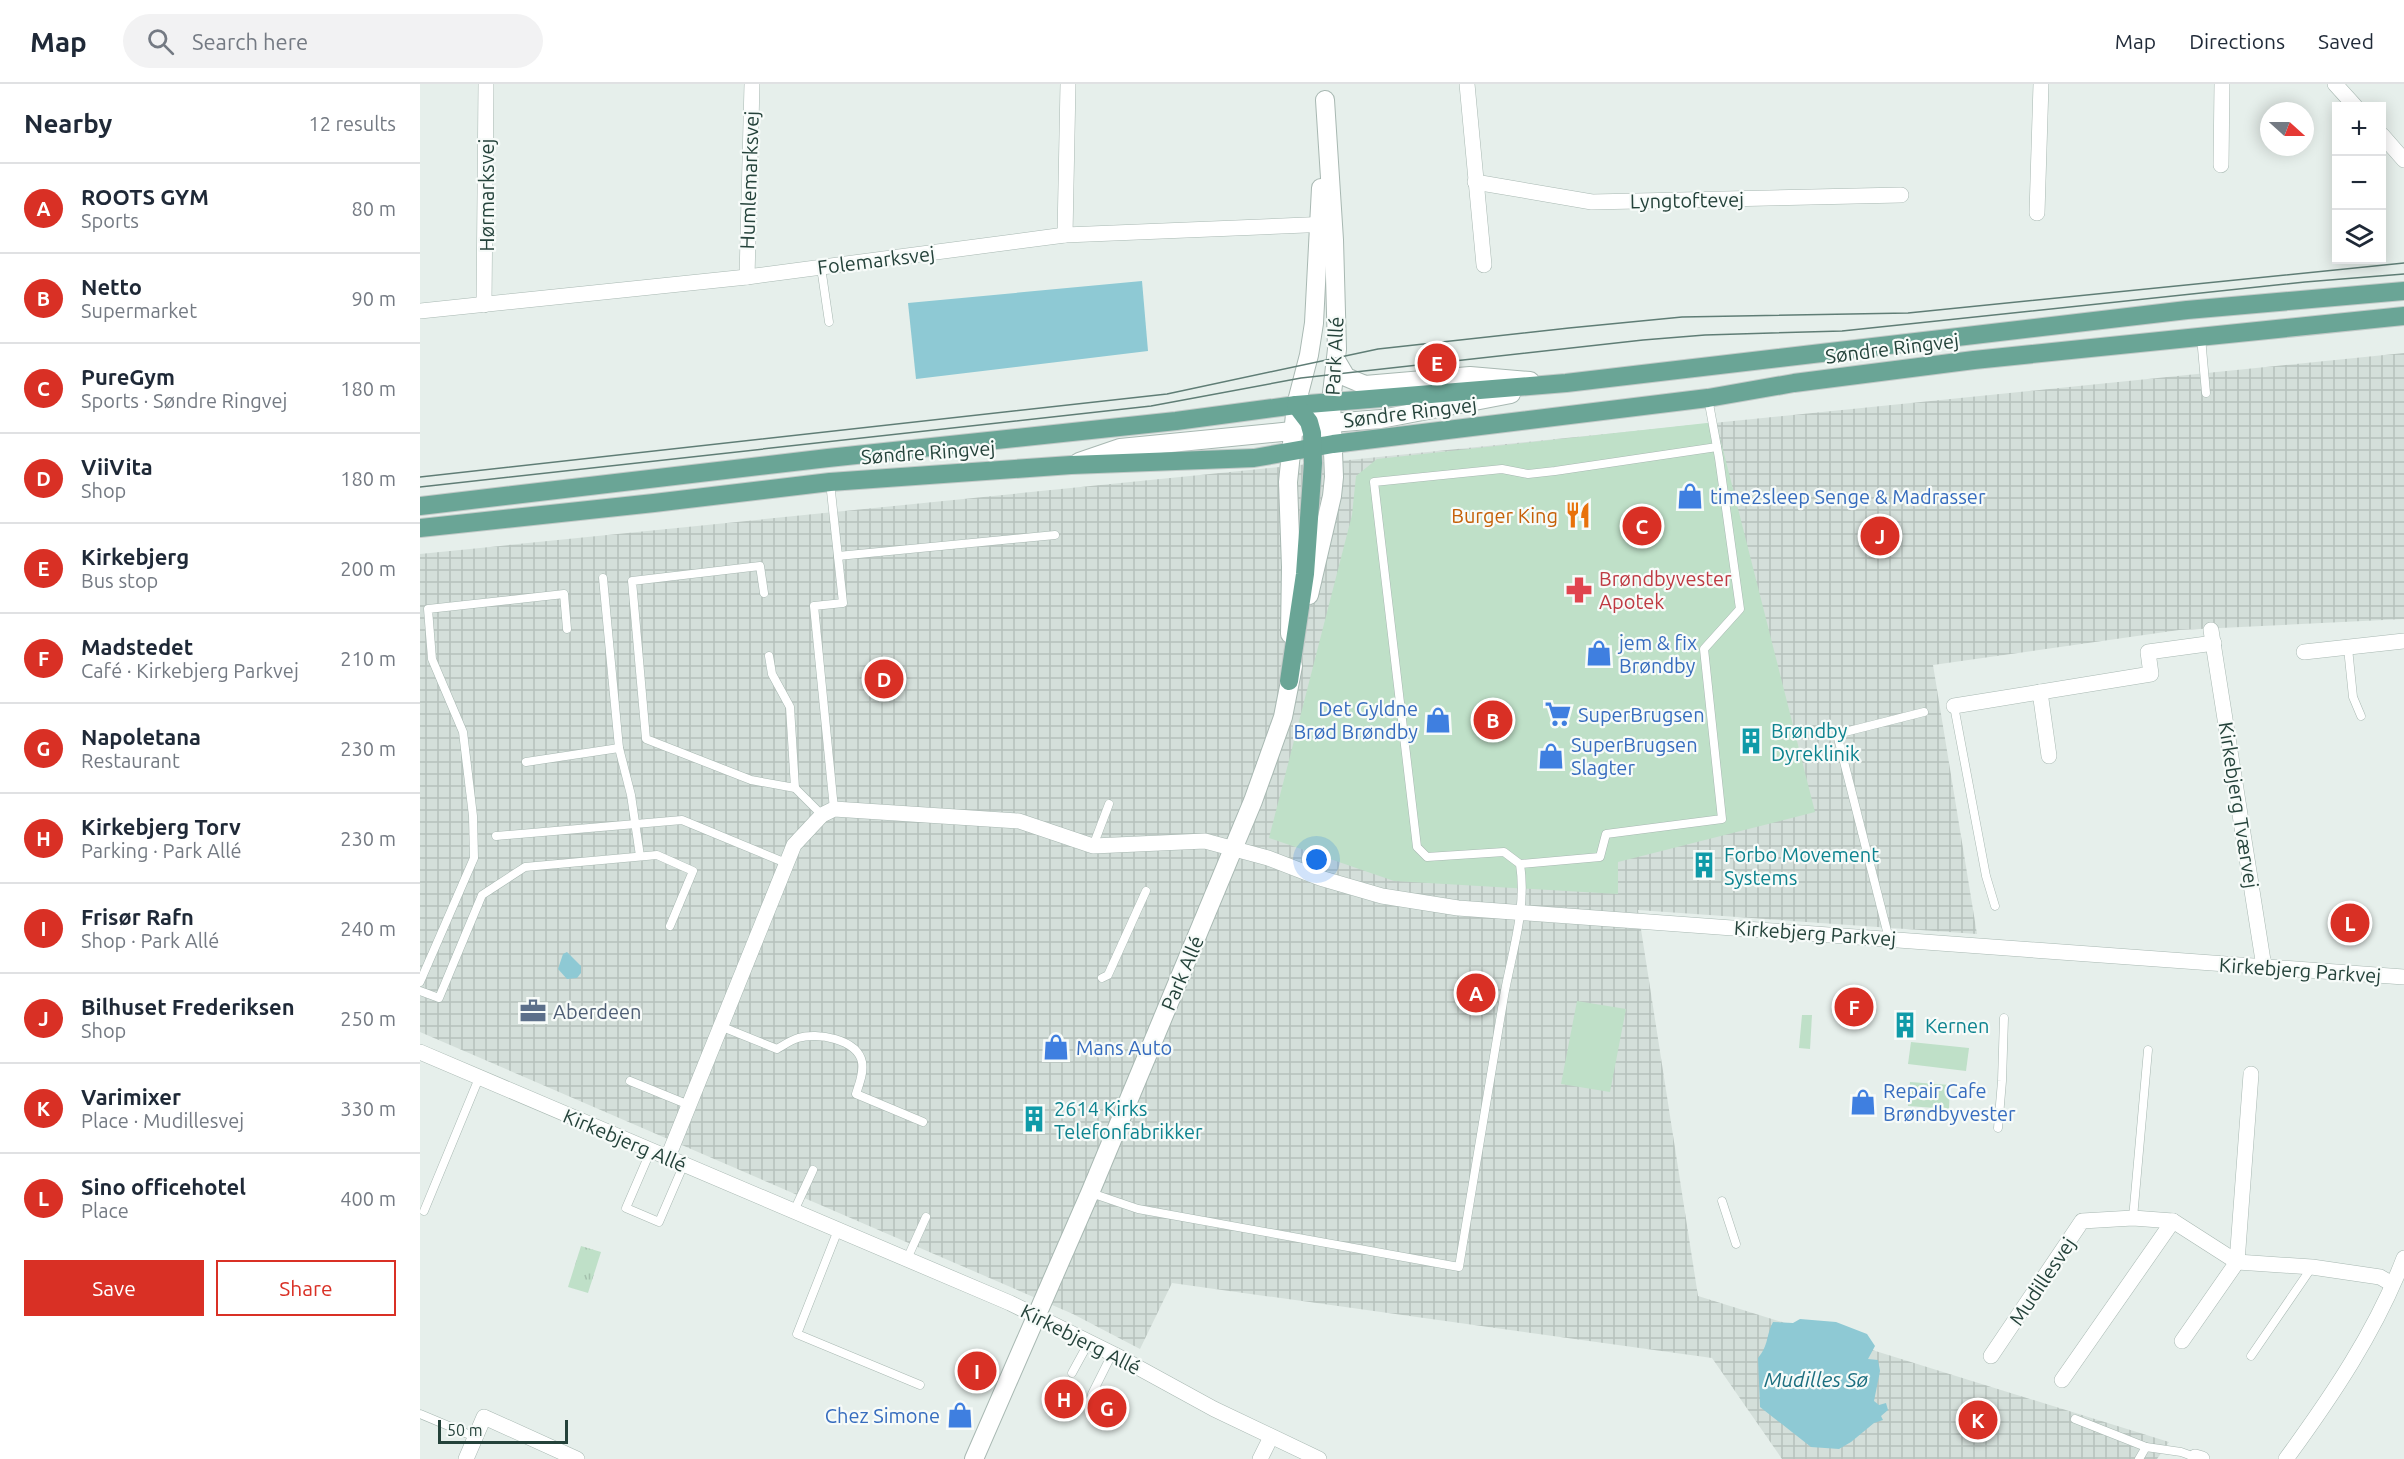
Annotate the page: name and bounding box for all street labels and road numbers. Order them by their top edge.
street label: Humlemarksvej [735,110,763,250]
street label: Hørmarksvej [475,139,498,251]
street label: Lyngtoftevej [1630,188,1744,212]
street label: Folemarksvej [816,241,936,279]
street label: Park Allé [1320,316,1348,396]
street label: Søndre Ringvej [1824,328,1960,368]
street label: Søndre Ringvej [1342,392,1478,432]
street label: Søndre Ringvej [860,436,996,468]
street label: Kirkebjerg Tværvej [2214,720,2264,890]
street label: Kirkebjerg Parkvej [1733,916,1897,950]
street label: Park Allé [1156,932,1208,1014]
street label: Kirkebjerg Parkvej [2218,953,2382,987]
street label: Kirkebjerg Allé [560,1104,690,1176]
street label: Mudillesvej [2004,1233,2080,1329]
street label: Kirkebjerg Allé [1017,1299,1145,1379]

